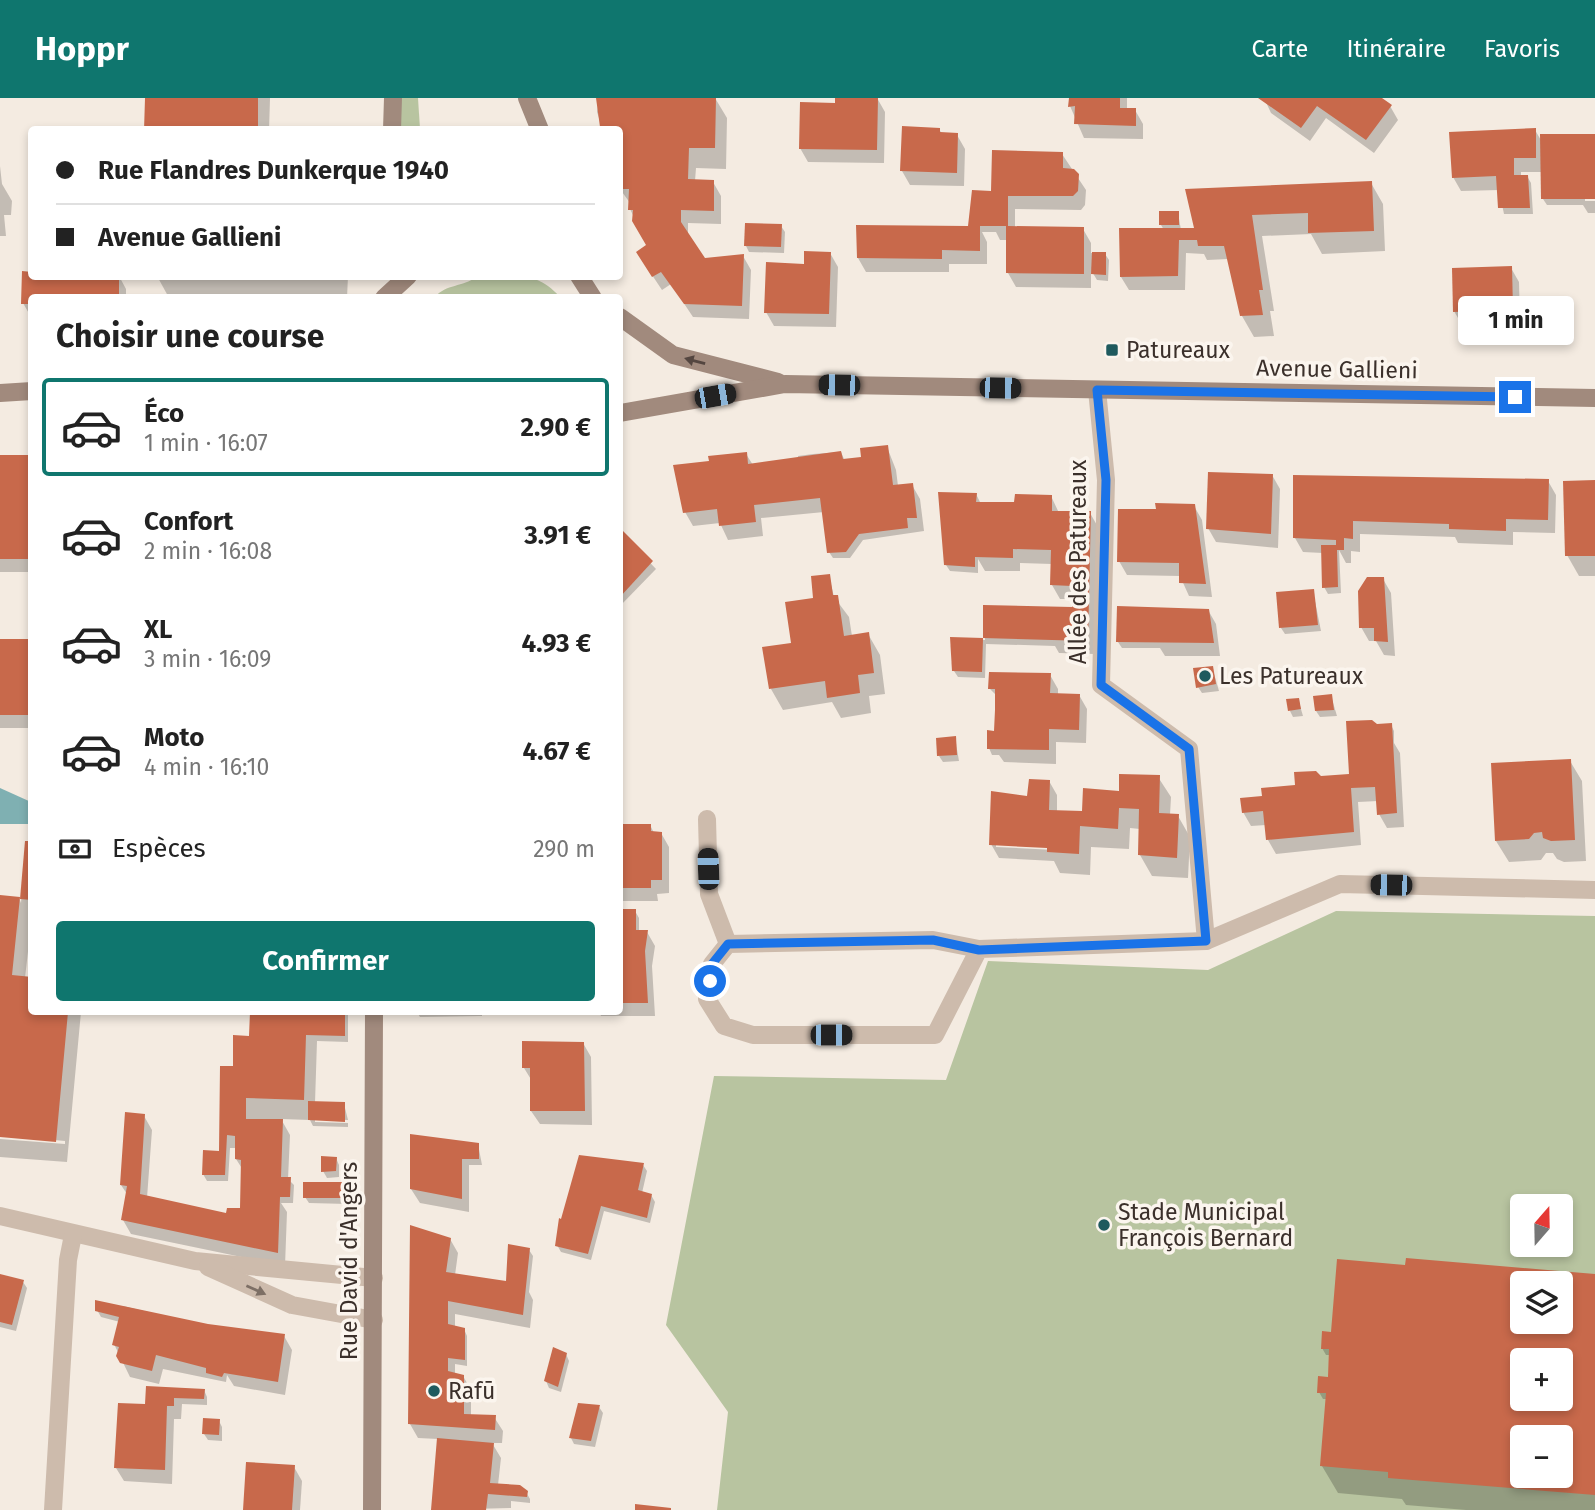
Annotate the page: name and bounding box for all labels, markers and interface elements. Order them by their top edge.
text: Hoppr [35,29,129,69]
text: Carte [1252,35,1308,63]
text: Itinéraire [1346,35,1446,63]
text: Favoris [1484,35,1560,63]
text: Rue Flandres Dunkerque 1940 [98,155,449,186]
text: Avenue Gallieni [98,222,281,253]
callout: 1 min [1457,296,1573,344]
text: 1 min [1488,306,1544,334]
text: Choisir une course [56,317,324,355]
place label: Patureaux [1126,336,1231,364]
marker: Patureaux [1104,342,1120,358]
street label: Avenue Gallieni [1256,354,1418,384]
one-way arrow [684,355,705,365]
car [818,374,861,396]
car [979,377,1022,399]
route end [1499,381,1531,413]
car [693,382,738,410]
icon: car [60,396,123,459]
text: Éco [144,398,184,429]
text: 2.90 € [521,412,591,443]
text: 1 min · 16:07 [144,429,268,457]
street label: Allée des Patureaux [1064,459,1092,664]
icon: car [60,504,123,567]
text: Confort [144,506,233,537]
text: 3.91 € [524,520,591,551]
text: 2 min · 16:08 [144,537,272,565]
icon: car [60,612,123,675]
text: XL [144,614,172,645]
text: 4.93 € [522,628,591,659]
text: 3 min · 16:09 [144,645,271,673]
place label: Les Patureaux [1219,662,1364,690]
marker: Les Patureaux [1197,668,1213,684]
icon: car [60,720,123,783]
text: Moto [144,722,204,753]
text: 4.67 € [523,736,591,767]
text: 4 min · 16:10 [144,753,269,781]
icon: cash [56,830,94,868]
text: Espèces [112,833,206,864]
text: 290 m [533,835,595,863]
car [697,848,720,890]
car [1370,874,1413,896]
button: Confirmer [56,921,595,1001]
route start [694,965,726,997]
car [811,1025,853,1046]
street label: Rue David d'Angers [335,1162,363,1360]
north arrow [1510,1194,1573,1256]
map controls [1510,1194,1573,1488]
place label: Stade Municipal François Bernard [1118,1198,1293,1252]
marker: Stade Municipal François Bernard [1096,1217,1112,1233]
button: layers [1510,1271,1573,1334]
one-way arrow [246,1285,267,1296]
button: + [1510,1348,1573,1411]
place label: Rafū [448,1377,495,1405]
marker: Rafū [426,1383,442,1399]
button: − [1510,1425,1573,1488]

